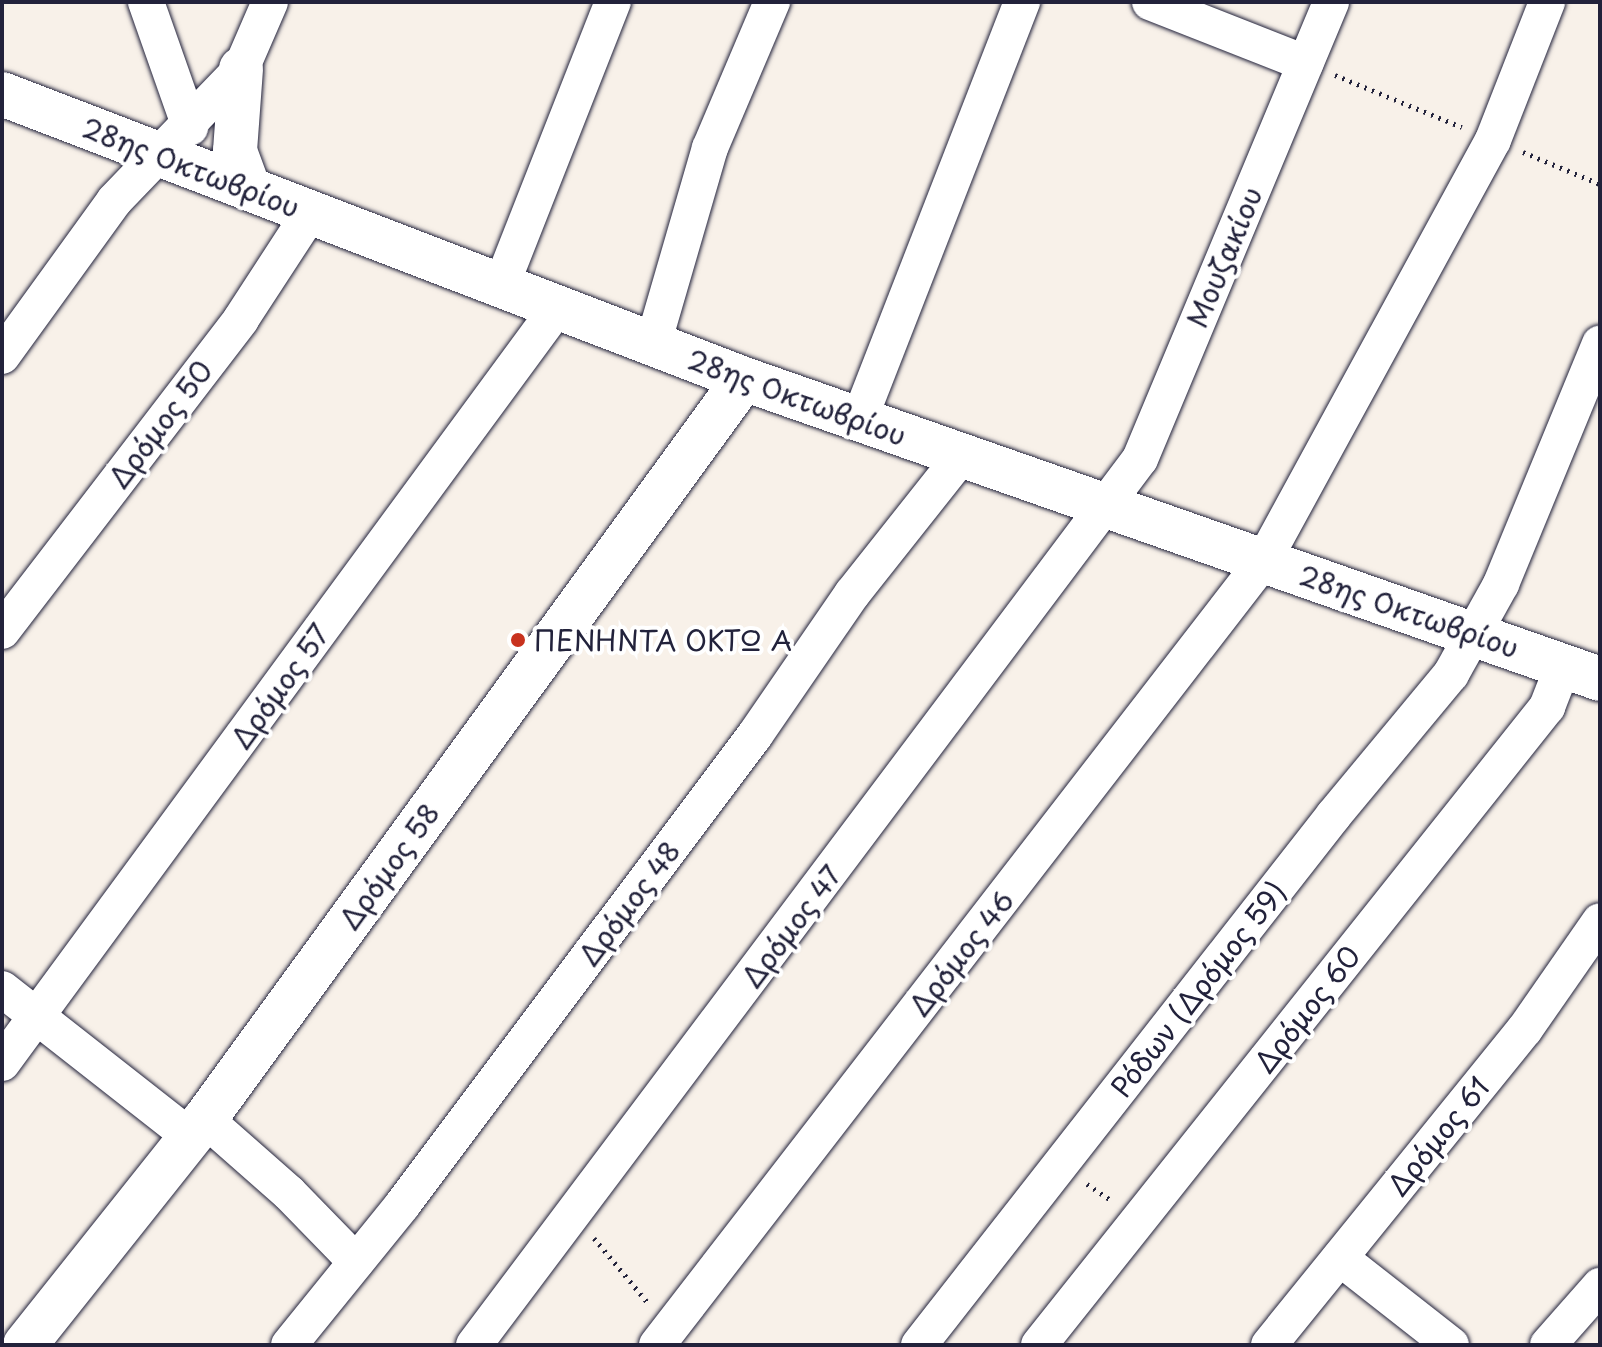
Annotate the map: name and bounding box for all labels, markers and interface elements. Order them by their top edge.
street label: 28ης Οκτωβρίου [77,110,305,224]
street label: Μουζακίου [1179,182,1269,332]
street label: 28ης Οκτωβρίου [683,342,911,452]
street label: Δρόμος 50 [101,354,219,494]
street label: 28ης Οκτωβρίου [1294,558,1524,664]
street label: Δρόμος 57 [224,617,336,755]
place label: ΠΕΝΗΝΤΑ ΟΚΤΩ Α [534,623,796,657]
marker: ΠΕΝΗΝΤΑ ΟΚΤΩ Α [509,631,527,649]
street label: Δρόμος 58 [332,796,446,936]
street label: Δρόμος 48 [571,834,687,972]
street label: Δρόμος 47 [734,858,848,994]
street label: Ρόδων (Δρόμος 59) [1104,875,1292,1103]
street label: Δρόμος 46 [902,883,1020,1023]
street label: Δρόμος 60 [1247,939,1367,1079]
street label: Δρόμος 61 [1380,1070,1496,1202]

